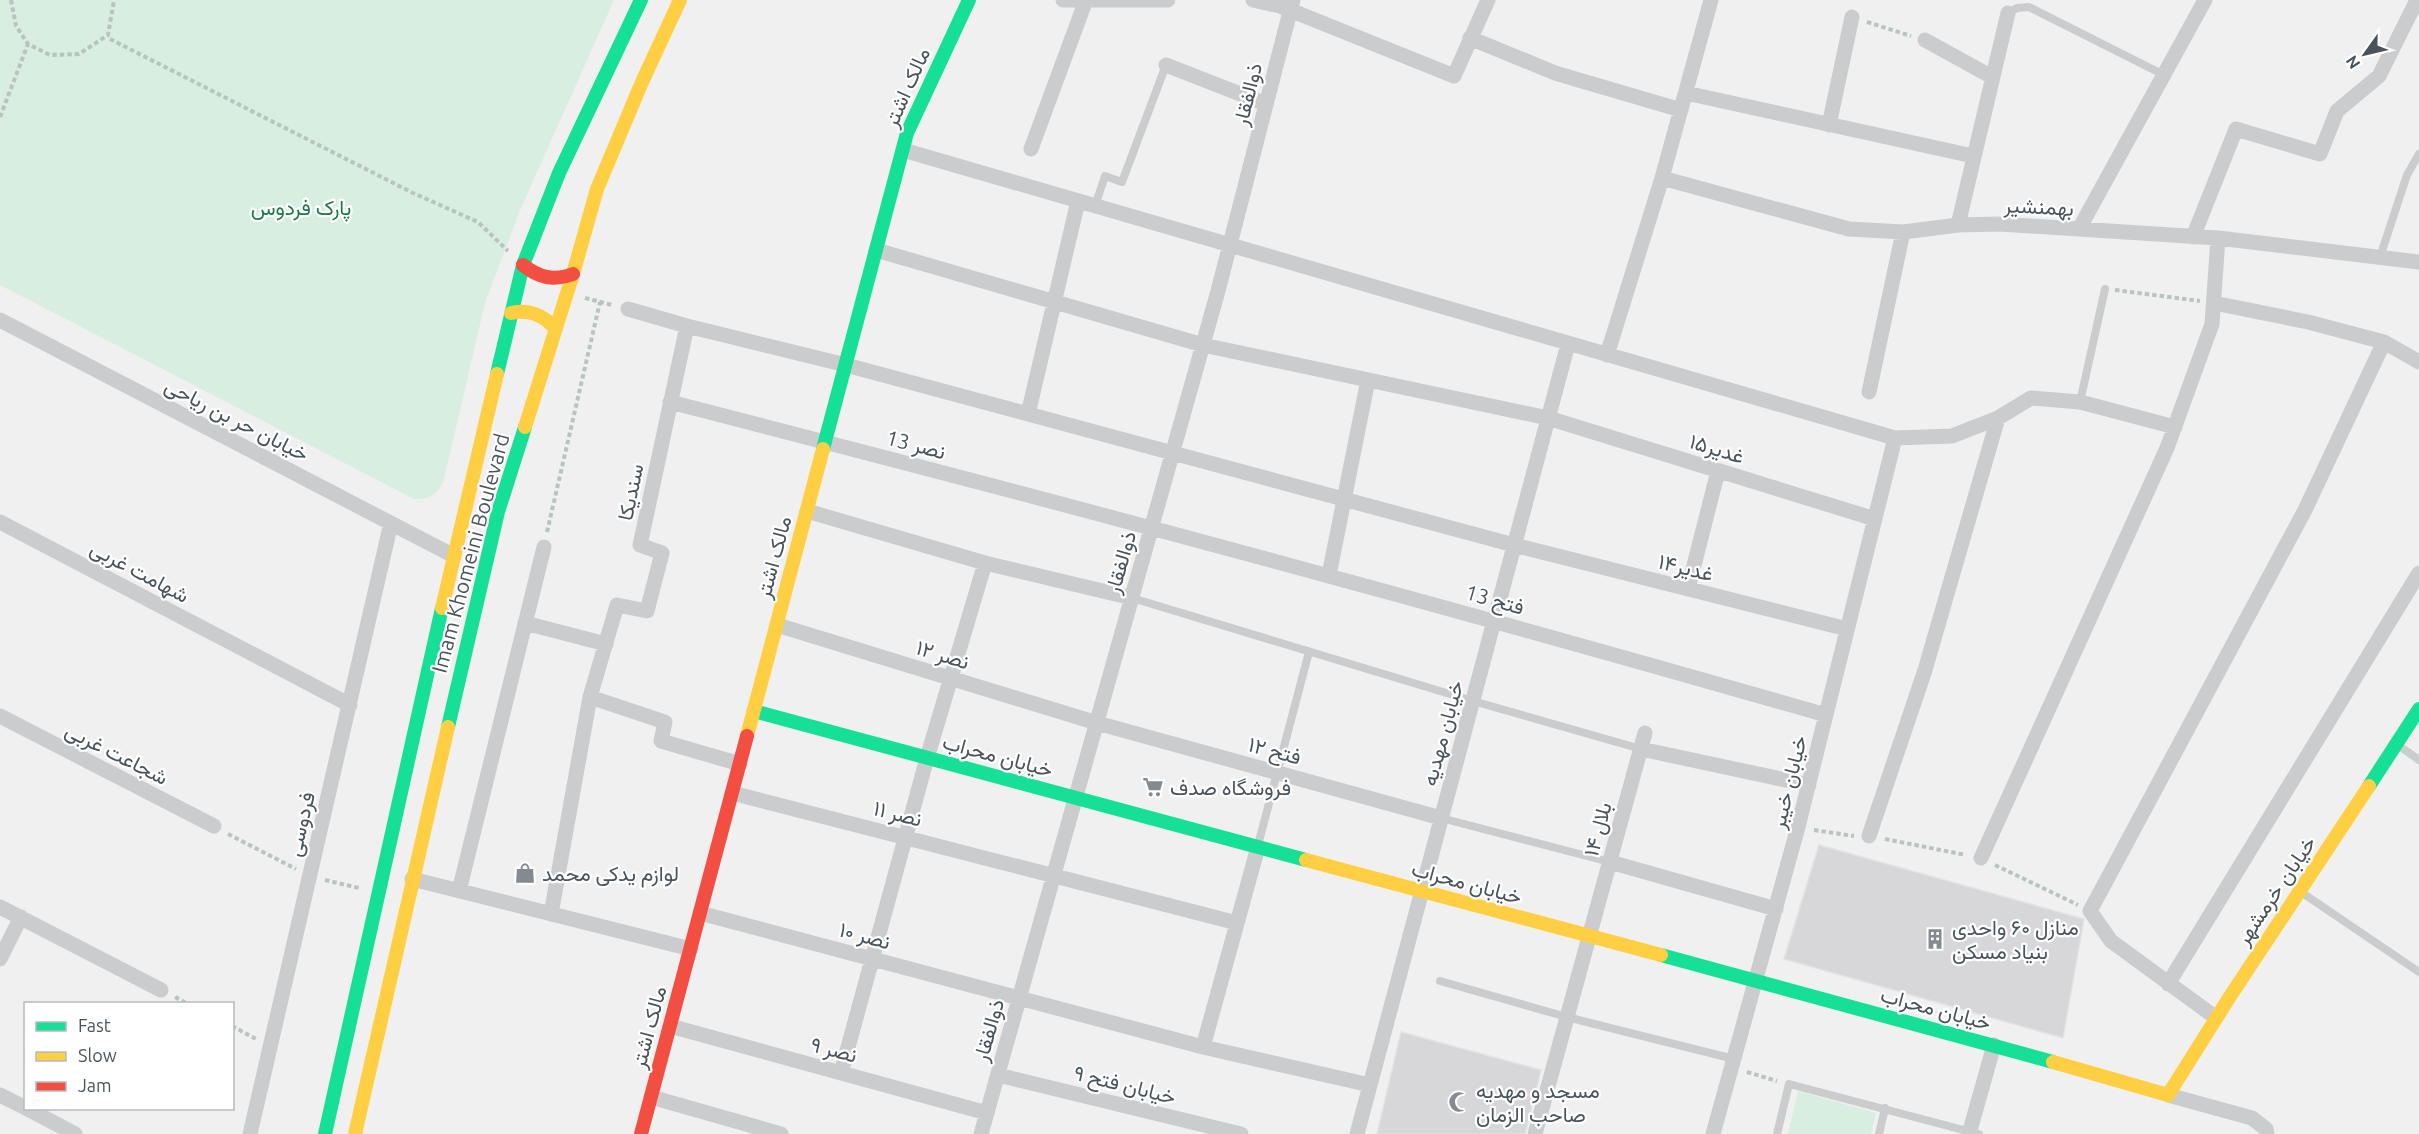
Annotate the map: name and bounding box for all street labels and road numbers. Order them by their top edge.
street label: مالک اشتر [877,44,936,132]
street label: ذوالفقار [1227,60,1268,129]
street label: بهمنشیر [2002,192,2075,222]
street label: خیابان حر بن ریاحی [160,372,313,467]
street label: نصر 13 [883,425,948,465]
street label: غدیر۱۵ [1686,428,1747,470]
street label: Imam Khomeini Boulevard [426,431,514,675]
street label: سندیکا [612,461,649,523]
street label: مالک اشتر [750,513,797,602]
street label: ذوالفقار [1099,528,1142,598]
street label: شهامت غربی [86,535,193,609]
street label: غدیر۱۴ [1656,549,1716,587]
street label: فتح 13 [1462,579,1527,622]
street label: نصر ۱۲ [913,635,972,675]
street label: خیابان مهدیه [1416,678,1470,789]
street label: شجاعت غربی [61,717,172,791]
street label: خیابان محراب [940,729,1056,783]
street label: فتح ۱۲ [1245,731,1304,771]
street label: خیابان خیبر [1765,733,1813,832]
street label: فردوسی [281,789,321,859]
street label: نصر ۱۱ [871,795,925,833]
street label: بلال ۱۴ [1578,799,1617,859]
street label: خیابان خرمشهر [2229,831,2322,951]
street label: خیابان محراب [1409,856,1525,910]
street label: نصر ۱۰ [836,917,893,955]
street label: خیابان محراب [1878,982,1994,1036]
street label: مالک اشتر [625,983,672,1072]
street label: ذوالفقار [967,996,1010,1066]
street label: نصر ۹ [808,1031,860,1069]
street label: خیابان فتح ۹ [1071,1060,1179,1111]

